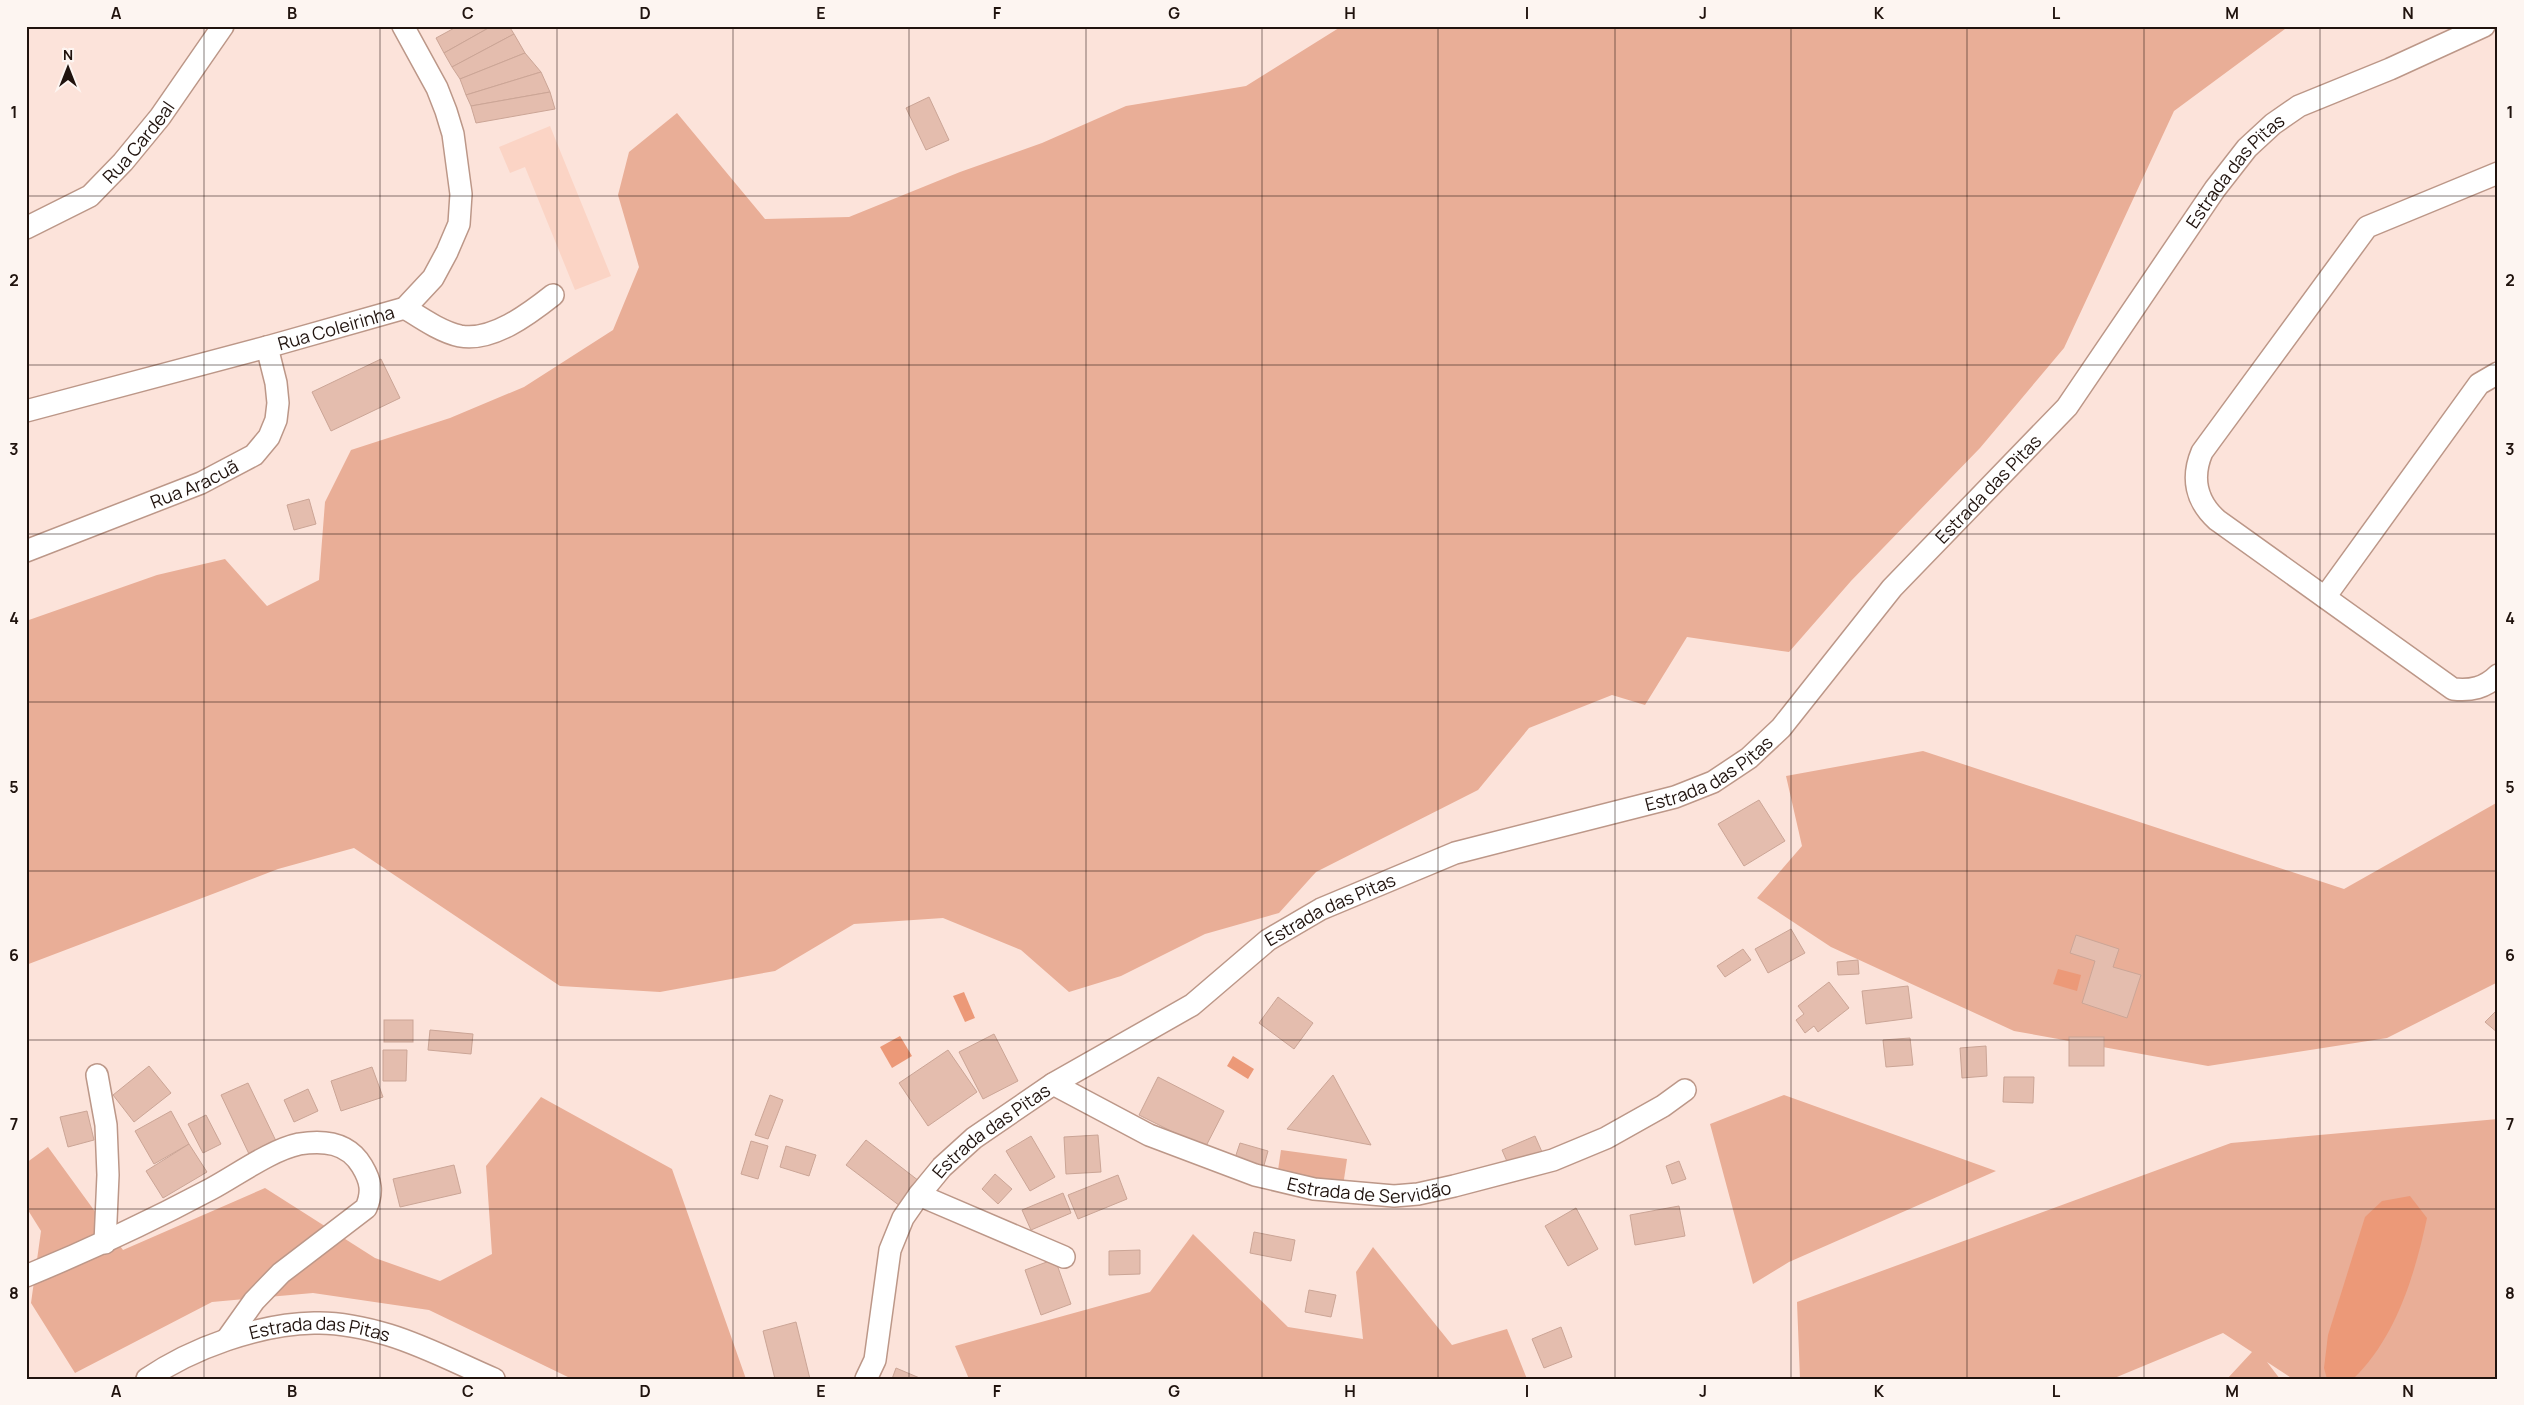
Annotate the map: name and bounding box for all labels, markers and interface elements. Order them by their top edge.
text: A [111,2,122,24]
text: B [287,2,297,24]
text: C [462,2,474,24]
text: D [639,2,651,24]
text: E [816,2,826,24]
text: F [993,2,1002,24]
text: G [1168,2,1180,24]
text: H [1344,2,1356,24]
text: I [1525,2,1529,24]
text: J [1699,2,1707,24]
text: K [1874,2,1885,24]
text: L [2052,2,2061,24]
text: M [2225,2,2239,24]
text: N [2402,2,2414,24]
north arrow [42,42,92,92]
text: N [63,45,73,64]
street label: Rua Cardeal [97,96,179,188]
text: 1 [10,101,18,123]
text: 1 [2506,101,2514,123]
street label: Estrada das Pitas [2180,108,2289,233]
text: 2 [9,269,19,291]
text: 2 [2505,269,2515,291]
street label: Rua Coleirinha [275,300,397,355]
street label: Estrada das Pitas [1930,429,2046,548]
text: 3 [9,438,19,460]
text: 3 [2505,438,2515,460]
street label: Rua Aracuã [147,454,242,514]
text: 4 [9,607,19,629]
text: 4 [2505,607,2515,629]
street label: Estrada das Pitas [1642,730,1778,816]
text: 5 [9,776,19,798]
text: 5 [2505,776,2515,798]
street label: Estrada das Pitas [1260,867,1399,951]
text: 6 [9,944,19,966]
text: 6 [2505,944,2515,966]
street label: Estrada das Pitas [926,1078,1055,1183]
text: 7 [10,1113,18,1135]
text: 7 [2506,1113,2514,1135]
street label: Estrada de Servidão [1285,1171,1453,1208]
text: 8 [9,1282,19,1304]
text: 8 [2505,1282,2515,1304]
street label: Estrada das Pitas [246,1311,393,1347]
text: A [111,1380,122,1402]
text: B [287,1380,297,1402]
text: C [462,1380,474,1402]
text: D [639,1380,651,1402]
text: E [816,1380,826,1402]
text: F [993,1380,1002,1402]
text: G [1168,1380,1180,1402]
text: H [1344,1380,1356,1402]
text: I [1525,1380,1529,1402]
text: J [1699,1380,1707,1402]
text: K [1874,1380,1885,1402]
text: L [2052,1380,2061,1402]
text: M [2225,1380,2239,1402]
text: N [2402,1380,2414,1402]

